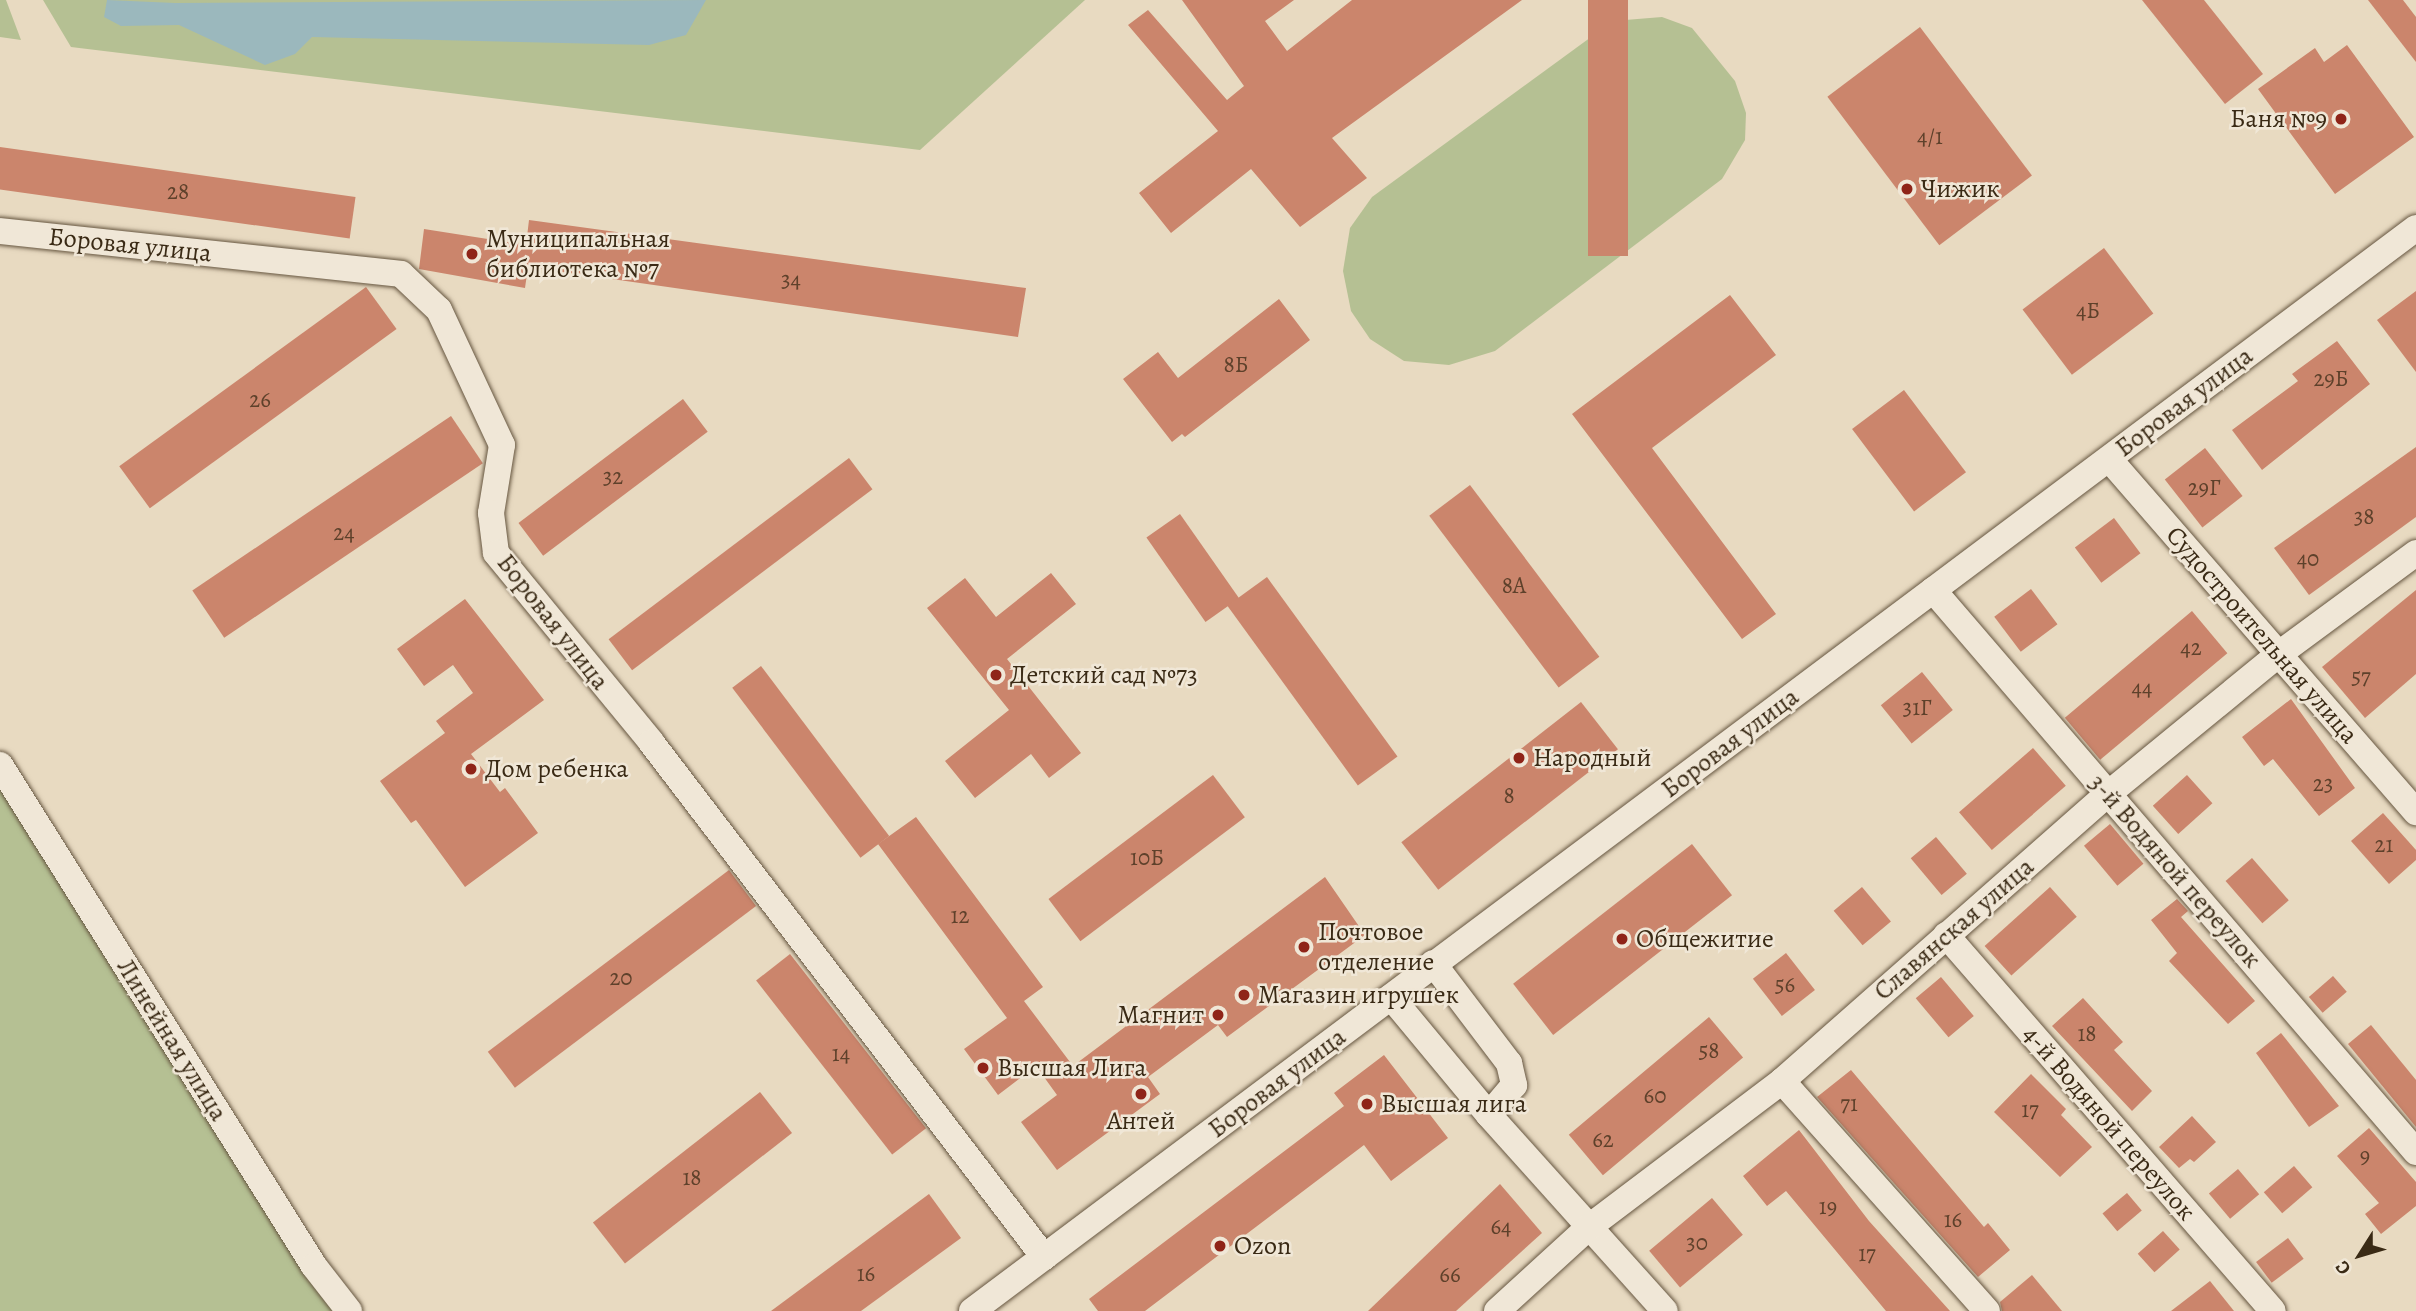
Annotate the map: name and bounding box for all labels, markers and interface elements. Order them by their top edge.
place label: Баня №9 [2230,103,2327,135]
marker: Баня №9 [2333,111,2349,127]
house number: 4/1 [1917,123,1943,151]
place label: Чижик [1921,173,2000,205]
house number: 28 [167,178,189,206]
marker: Чижик [1899,181,1915,197]
street label: Боровая улица [47,221,213,269]
place label: Муниципальная библиотека №7 [486,223,670,284]
marker: Муниципальная библиотека №7 [464,246,480,262]
house number: 34 [781,266,801,294]
house number: 4Б [2076,297,2100,325]
street label: Боровая улица [2109,340,2259,464]
house number: 8Б [1224,351,1248,379]
house number: 29Б [2313,365,2349,393]
house number: 26 [249,386,271,414]
house number: 32 [603,463,623,491]
house number: 29Г [2188,474,2220,502]
house number: 38 [2354,503,2374,531]
house number: 24 [333,519,355,547]
street label: Судостроительная улица [2159,520,2365,750]
house number: 40 [2297,545,2319,573]
street label: Боровая улица [490,548,616,696]
house number: 8А [1502,572,1526,600]
house number: 42 [2180,634,2202,662]
place label: Детский сад №73 [1010,659,1198,691]
house number: 57 [2351,663,2371,691]
marker: Детский сад №73 [988,667,1004,683]
house number: 44 [2132,674,2152,702]
street label: Боровая улица [1655,681,1805,805]
house number: 31Г [1903,694,1931,722]
place label: Народный [1533,742,1651,774]
marker: Народный [1511,750,1527,766]
place label: Дом ребенка [485,753,628,785]
marker: Дом ребенка [463,761,479,777]
street label: 3-й Водяной переулок [2082,768,2268,974]
house number: 23 [2313,770,2333,798]
house number: 8 [1503,782,1515,810]
house number: 21 [2375,831,2393,859]
house number: 10Б [1130,844,1164,872]
street label: Славянская улица [1868,851,2040,1007]
house number: 12 [951,902,969,930]
place label: Почтовое отделение [1318,916,1434,978]
place label: Общежитие [1636,923,1774,955]
marker: Общежитие [1614,931,1630,947]
marker: Почтовое отделение [1296,939,1312,955]
street label: Линейная улица [110,953,234,1127]
house number: 20 [609,964,633,992]
house number: 56 [1775,971,1795,999]
place label: Магазин игрушек [1258,979,1459,1011]
marker: Магазин игрушек [1236,987,1252,1003]
place label: Магнит [1117,999,1204,1031]
marker: Магнит [1210,1007,1226,1023]
street label: 4-й Водяной переулок [2016,1019,2202,1227]
house number: 18 [2077,1020,2097,1048]
street label: Боровая улица [1202,1021,1352,1145]
house number: 58 [1698,1037,1720,1065]
house number: 14 [832,1040,850,1068]
place label: Высшая Лига [997,1052,1147,1084]
marker: Высшая Лига [975,1060,991,1076]
house number: 60 [1644,1082,1666,1110]
marker: Антей [1133,1086,1149,1102]
place label: Высшая лига [1381,1088,1527,1120]
house number: 71 [1840,1090,1858,1118]
marker: Высшая лига [1359,1096,1375,1112]
house number: 17 [2021,1096,2039,1124]
place label: Антей [1107,1105,1175,1137]
house number: 62 [1592,1126,1614,1154]
house number: 9 [2360,1142,2370,1170]
house number: 18 [682,1164,702,1192]
house number: 19 [1819,1193,1837,1221]
house number: 16 [1944,1206,1962,1234]
house number: 64 [1490,1213,1512,1241]
north arrow [2325,1220,2395,1290]
house number: 30 [1686,1229,1708,1257]
place label: Ozon [1234,1230,1291,1262]
marker: Ozon [1212,1238,1228,1254]
house number: 17 [1858,1240,1876,1268]
text: С [2329,1255,2357,1280]
house number: 16 [857,1260,875,1288]
house number: 66 [1439,1261,1461,1289]

